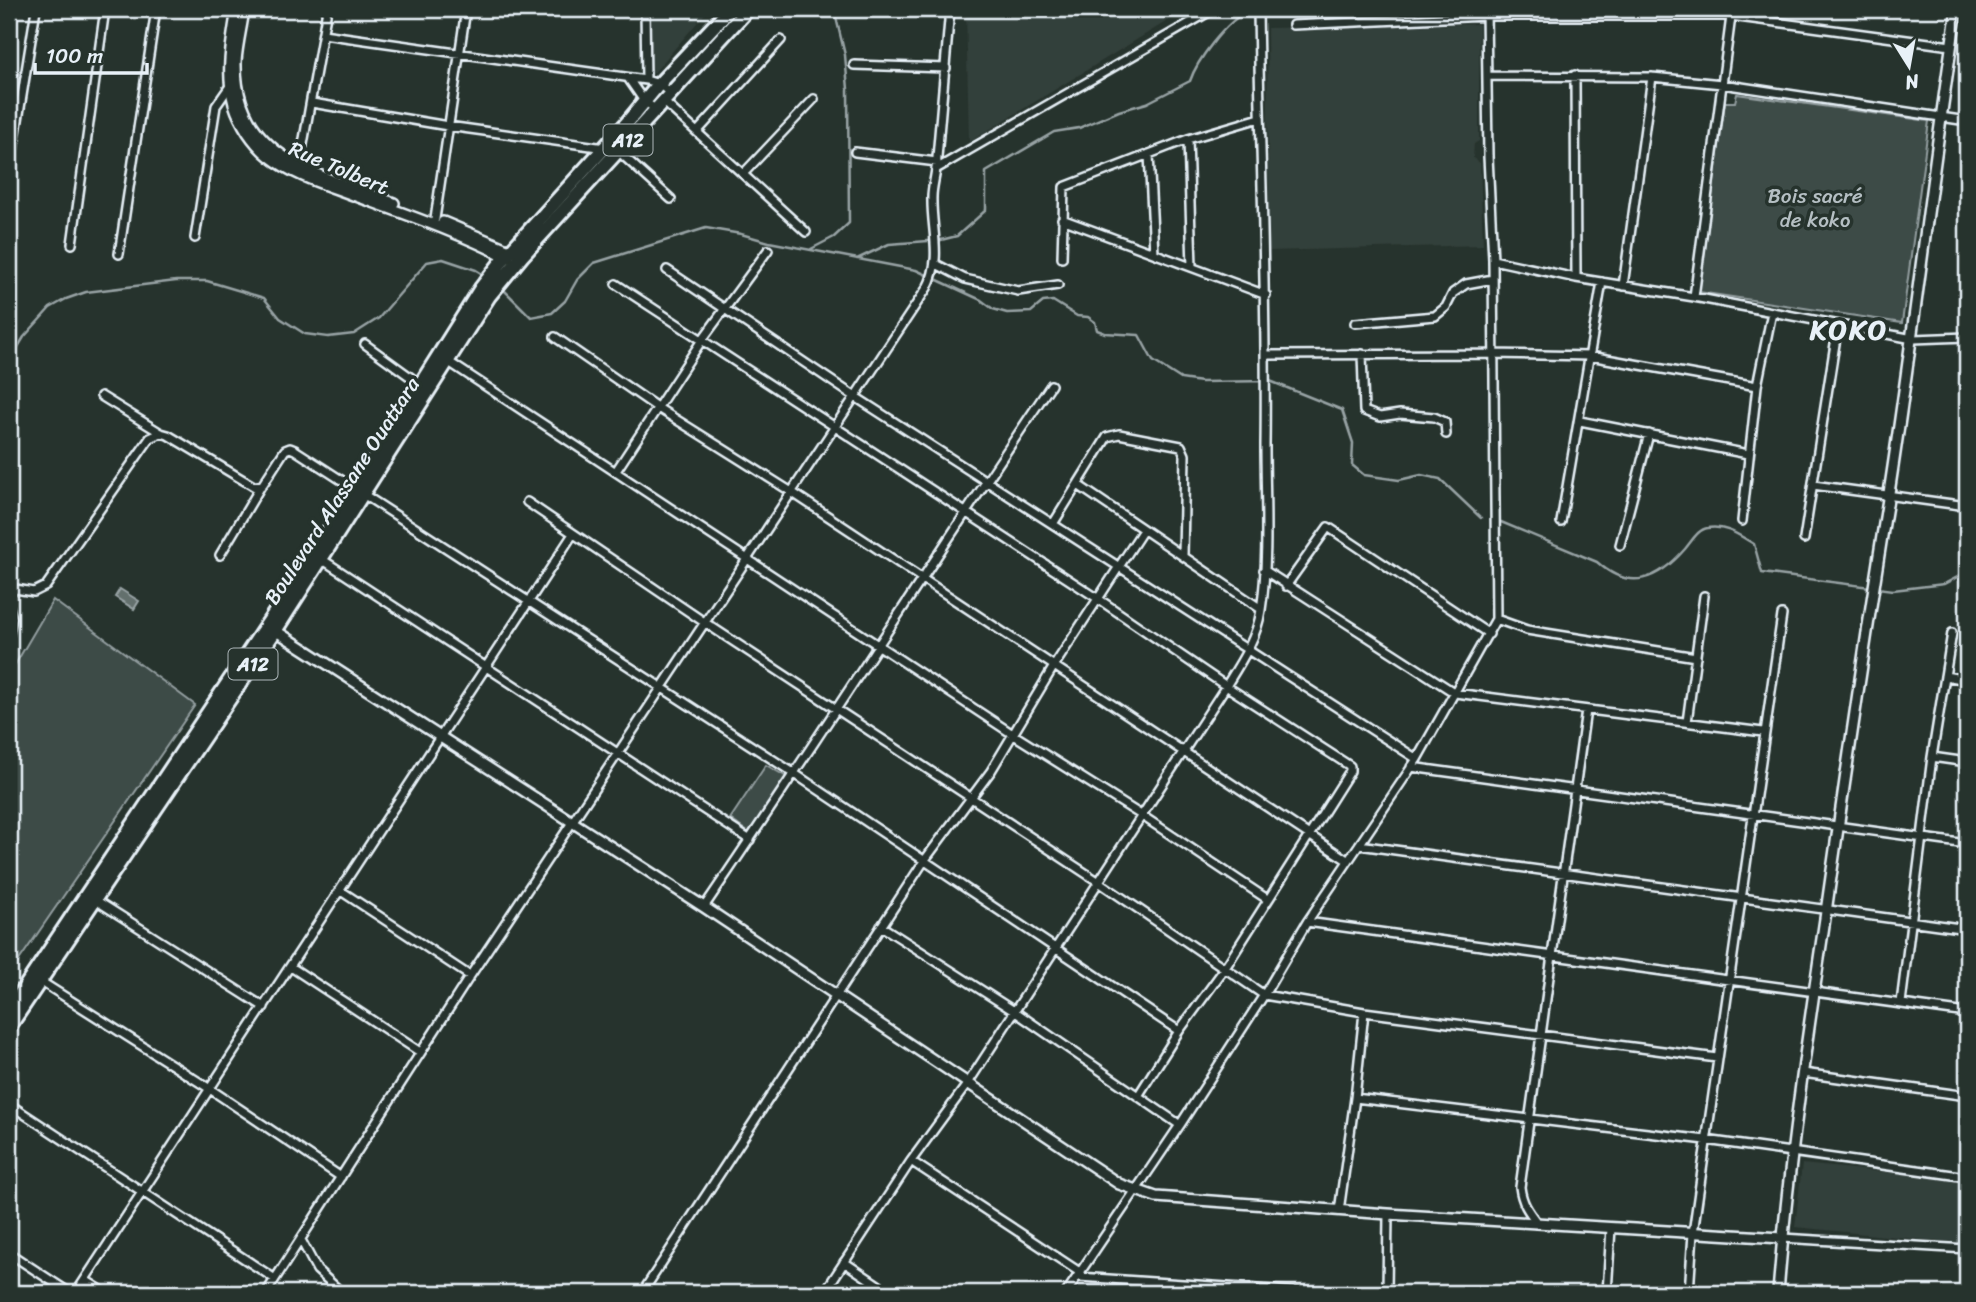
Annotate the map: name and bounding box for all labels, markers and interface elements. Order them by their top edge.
scale bar [35,32,147,76]
north arrow [1874,32,1944,102]
text: 100 m [46,37,103,75]
text: N [1902,65,1923,100]
road number: A12 [604,124,652,156]
street label: Rue Tolbert [283,130,395,206]
park label: Bois sacré de koko [1768,177,1863,239]
district label: KOKO [1809,305,1888,354]
street label: Boulevard Alassane Ouattara [254,369,431,613]
road number: A12 [229,649,278,680]

